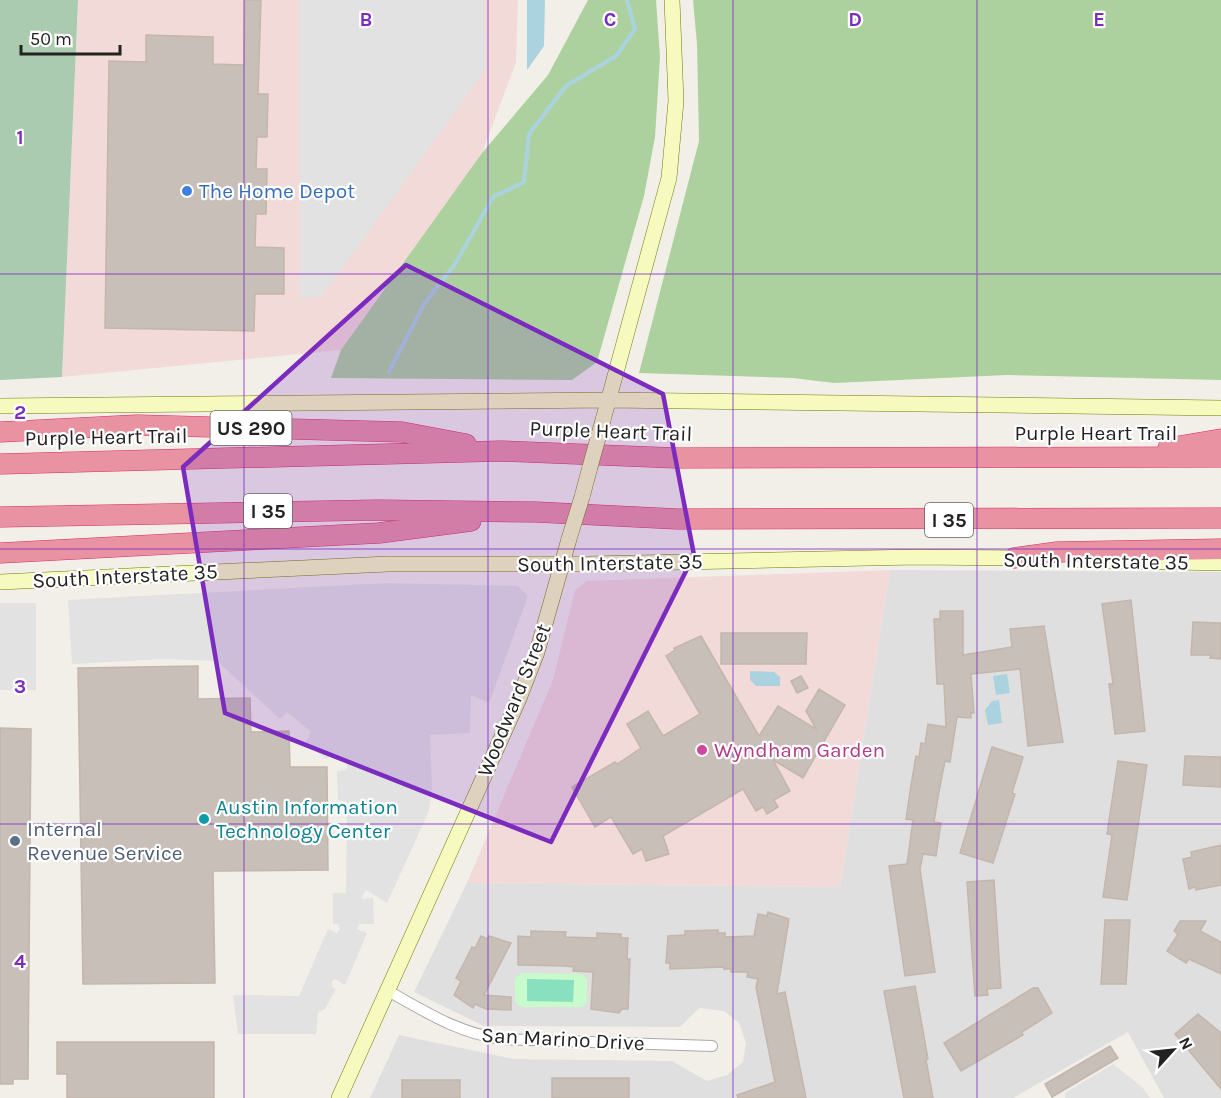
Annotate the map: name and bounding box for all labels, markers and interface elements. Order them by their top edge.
text: B [360,8,372,31]
text: C [604,8,616,31]
text: D [848,8,862,31]
text: E [1093,8,1105,31]
scale bar [21,18,120,56]
text: 50 m [30,28,72,50]
text: 1 [16,126,24,149]
place label: The Home Depot [199,179,355,203]
marker: The Home Depot [180,184,194,198]
text: 2 [14,401,26,424]
road number: US 290 [210,411,292,445]
street label: Purple Heart Trail [529,416,693,446]
street label: Purple Heart Trail [1015,421,1177,445]
street label: Purple Heart Trail [24,424,188,450]
road number: I 35 [244,494,292,528]
road number: I 35 [925,503,973,537]
street label: South Interstate 35 [1003,547,1189,575]
street label: South Interstate 35 [517,549,703,577]
street label: South Interstate 35 [32,559,218,593]
street label: Woodward Street [472,620,556,780]
text: 3 [14,675,26,698]
place label: Wyndham Garden [714,738,885,762]
marker: Wyndham Garden [695,743,709,757]
place label: Austin Information Technology Center [216,795,398,843]
marker: Austin Information Technology Center [197,812,211,826]
place label: Internal Revenue Service [27,817,183,865]
marker: Internal Revenue Service [8,834,22,848]
text: 4 [14,950,26,973]
north arrow [1143,1020,1203,1080]
street label: San Marino Drive [481,1023,645,1055]
text: N [1175,1034,1197,1053]

